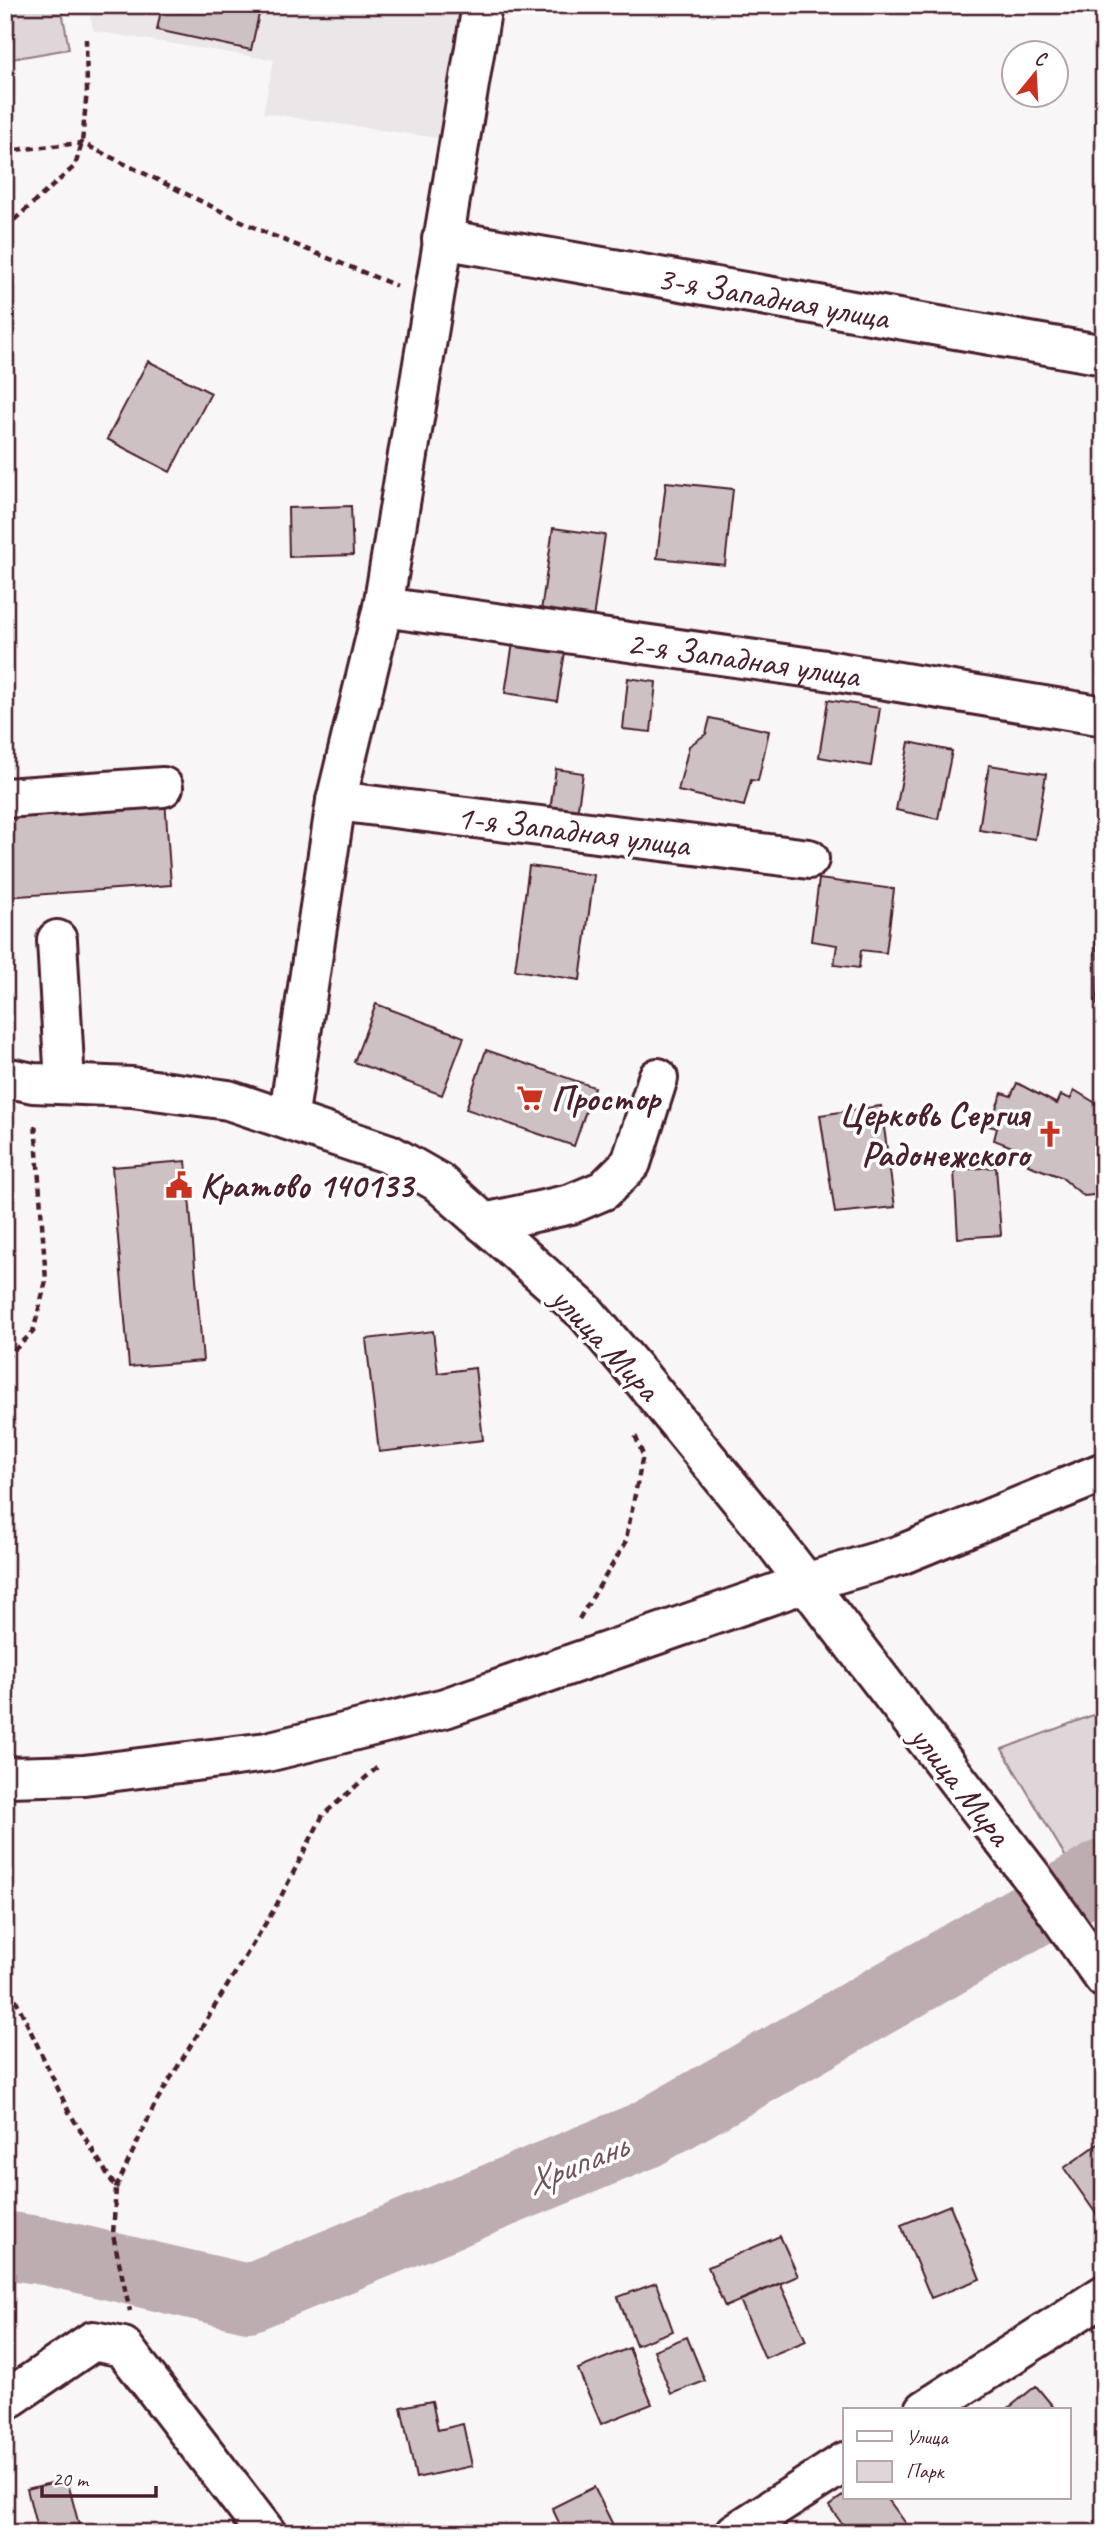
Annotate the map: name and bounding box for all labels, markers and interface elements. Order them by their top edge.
north arrow [1000,38,1070,108]
text: С [1032,46,1051,72]
street label: 3-я Западная улица [654,255,894,340]
street label: 2-я Западная улица [624,620,865,699]
street label: 1-я Западная улица [454,794,694,867]
place label: Простор [551,1076,663,1121]
supermarket icon: Простор [515,1083,545,1113]
place label: Церковь Сергия Радонежского [839,1092,1032,1177]
church icon: Церковь Сергия Радонежского [1035,1119,1065,1149]
place label: Кратово 140133 [200,1163,416,1208]
public building icon: Кратово 140133 [164,1170,194,1200]
street label: улица Мира [540,1275,671,1412]
street label: улица Мира [898,1714,1023,1856]
water label: Хрипань [519,2121,637,2205]
legend [843,2408,1070,2500]
text: Улица [906,2424,949,2450]
scale bar [42,2454,156,2498]
text: Парк [906,2458,946,2484]
text: 20 m [52,2466,90,2492]

